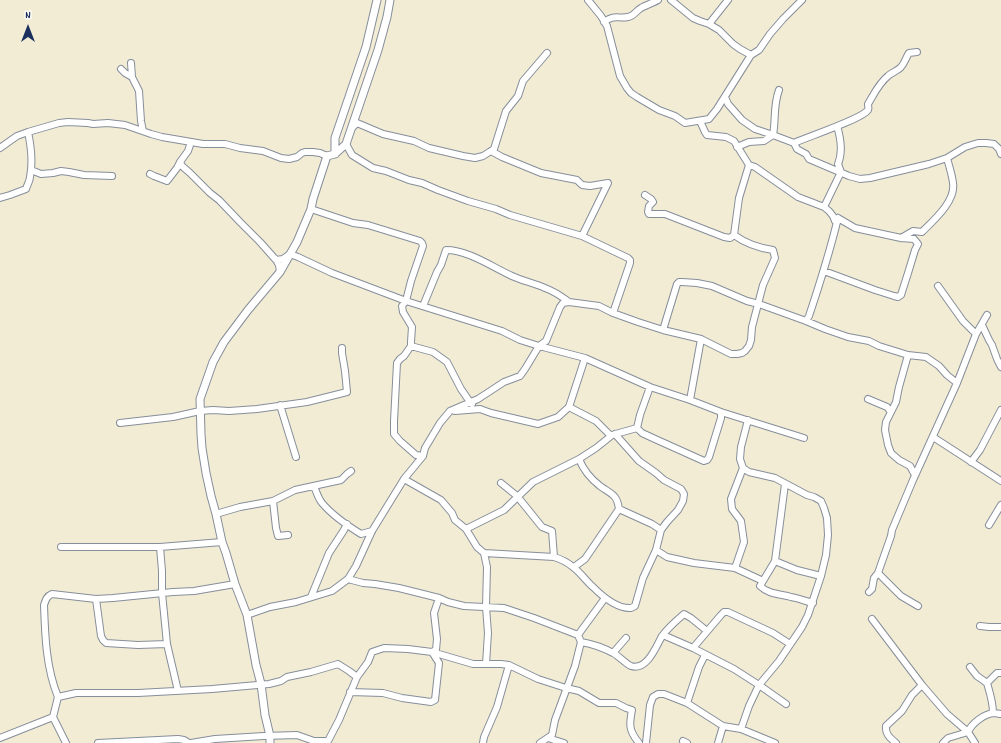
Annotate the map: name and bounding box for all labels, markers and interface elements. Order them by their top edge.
north arrow [8,8,48,48]
text: N [25,8,31,24]

